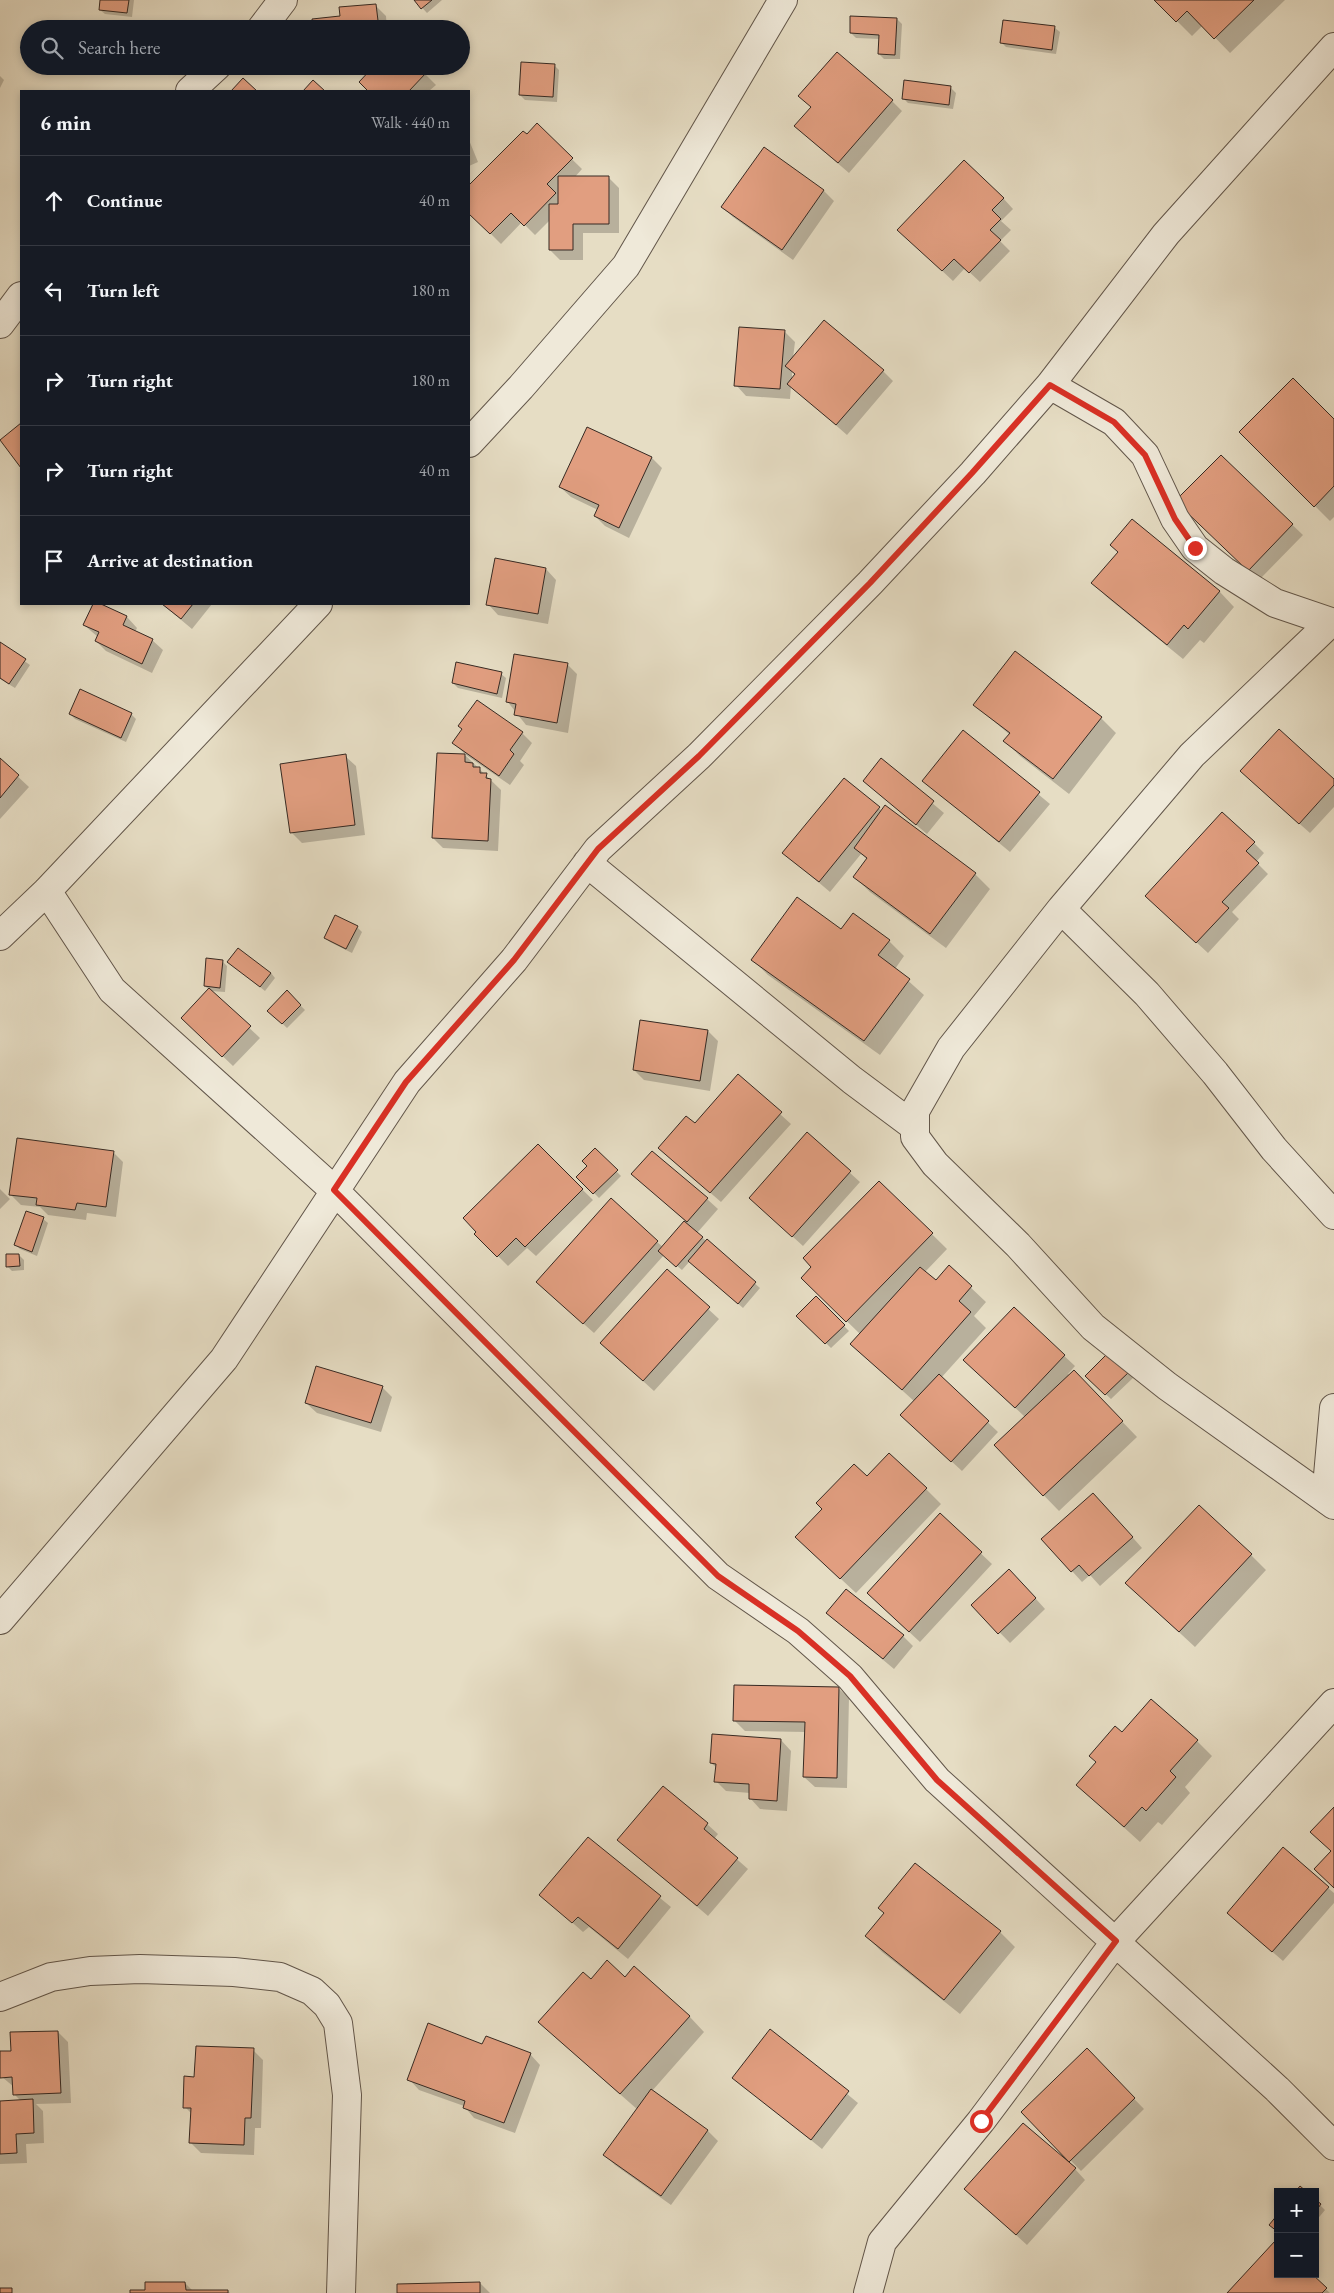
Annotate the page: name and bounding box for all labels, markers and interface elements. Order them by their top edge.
search box [20,20,470,75]
icon: search [38,34,66,62]
text: Search here [78,35,160,60]
text: 6 min [40,109,91,136]
text: Walk · 440 m [371,112,450,133]
icon: ahead [40,187,68,215]
text: Continue [87,188,162,213]
text: 40 m [419,190,450,211]
icon: left [40,277,68,305]
text: Turn left [87,278,159,303]
text: 180 m [411,280,450,301]
icon: right [40,367,68,395]
text: Turn right [87,368,173,393]
text: 180 m [411,370,450,391]
icon: right [40,457,68,485]
text: Turn right [87,458,173,483]
text: 40 m [419,460,450,481]
route end [1184,537,1207,560]
icon: arrive [40,547,68,575]
text: Arrive at destination [87,548,253,573]
route start [970,2110,993,2133]
map controls [1274,2188,1319,2278]
button: + [1274,2188,1319,2233]
button: − [1274,2233,1319,2278]

